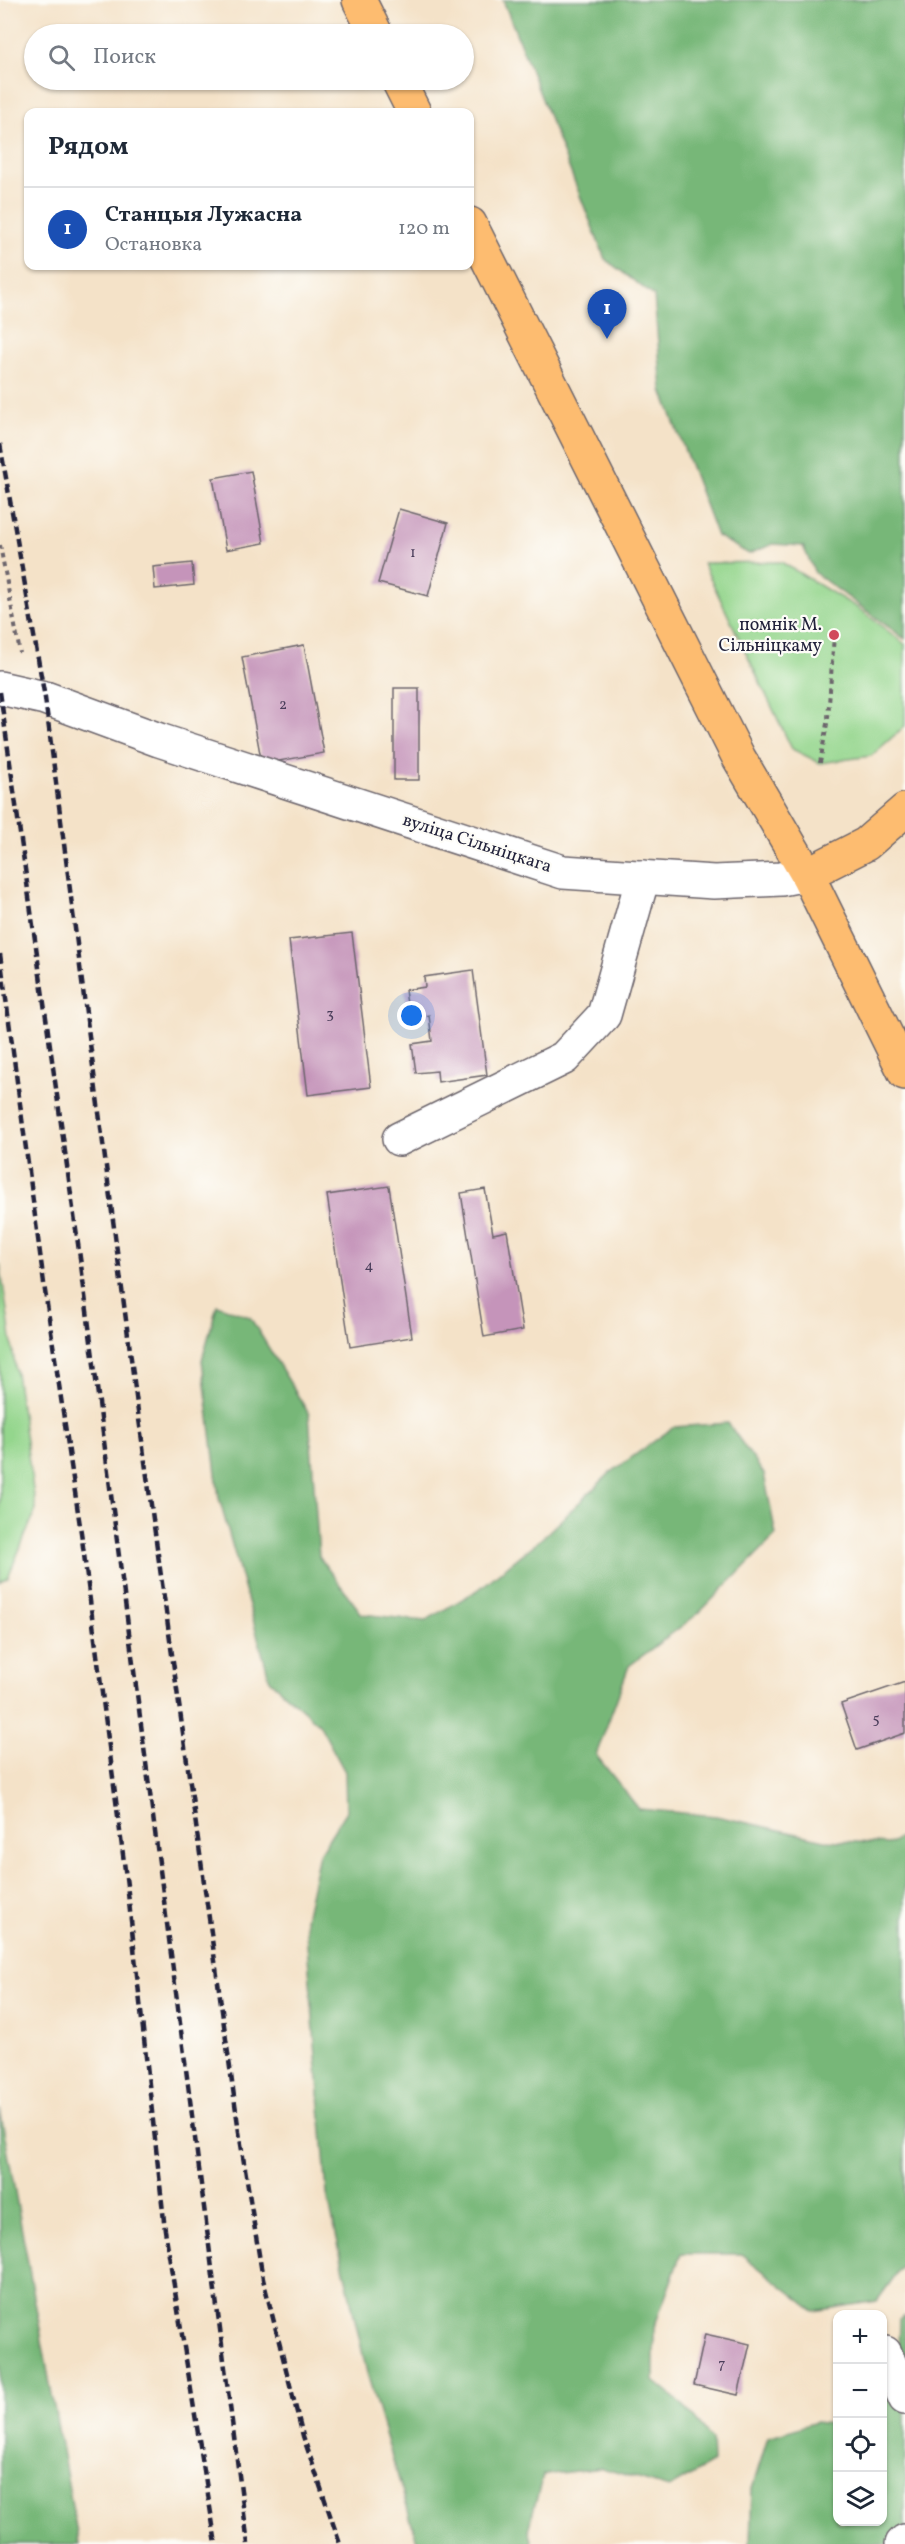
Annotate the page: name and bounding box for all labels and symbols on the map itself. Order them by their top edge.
pin: 1 [588,290,626,339]
house number: 1 [410,543,416,564]
place label: помнік М. Сільніцкаму [718,613,822,659]
marker: помнік М. Сільніцкаму [827,628,841,642]
house number: 2 [279,695,287,716]
street label: вуліца Сільніцкага [399,808,555,880]
your location [397,1001,426,1030]
house number: 3 [326,1004,334,1025]
house number: 4 [365,1256,374,1277]
house number: 5 [872,1709,880,1730]
house number: 7 [718,2354,726,2375]

